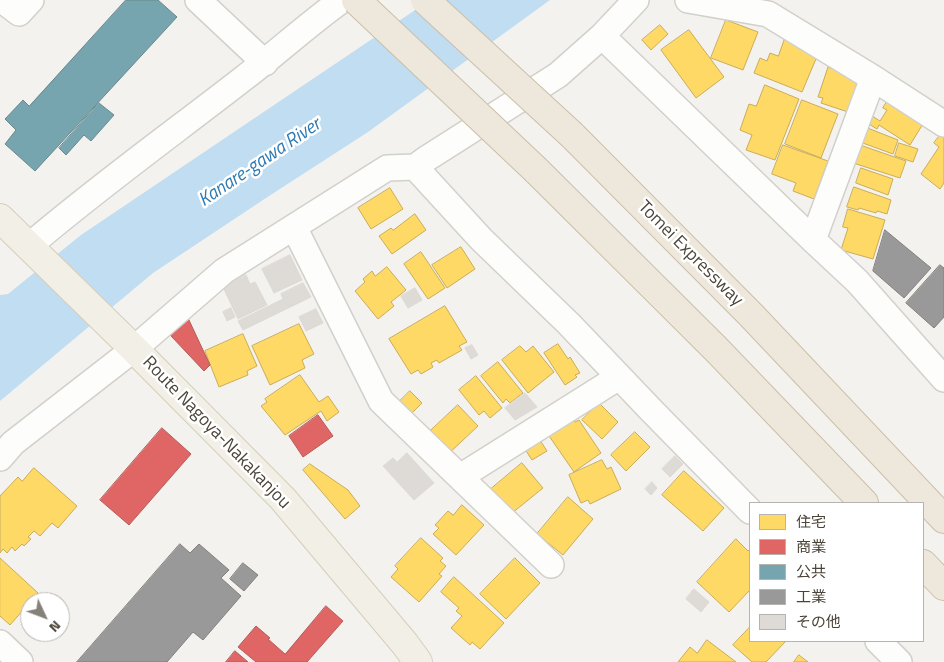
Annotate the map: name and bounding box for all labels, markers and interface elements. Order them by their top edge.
water label: Kanare-gawa River [195,114,325,212]
street label: Tomei Expressway [633,197,747,311]
street label: Route Nagoya-Nakakanjou [138,352,294,514]
legend [749,502,924,642]
text: 住宅 [796,510,826,533]
text: 商業 [796,535,826,558]
text: 公共 [796,560,826,583]
text: 工業 [796,585,826,608]
north arrow [20,592,70,642]
text: その他 [796,610,841,633]
text: N [45,616,67,638]

